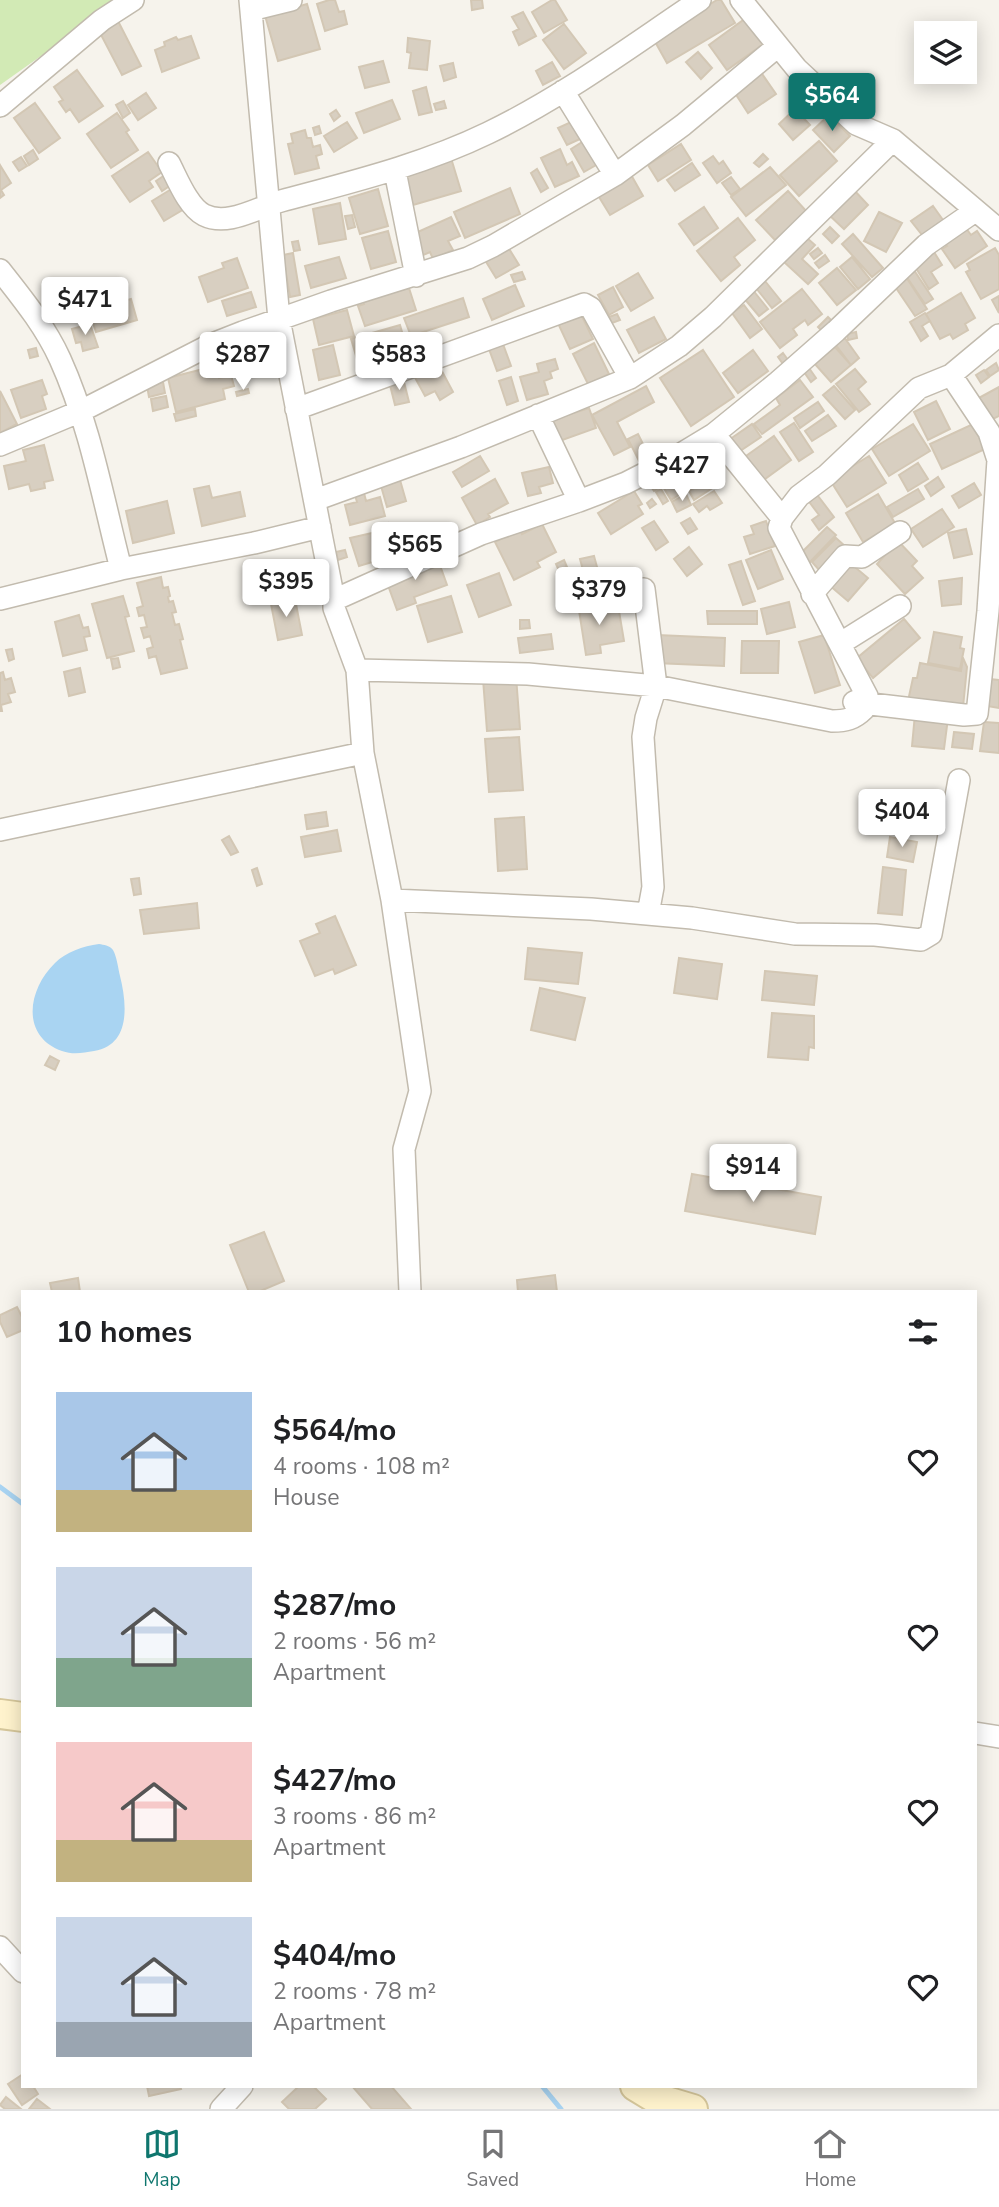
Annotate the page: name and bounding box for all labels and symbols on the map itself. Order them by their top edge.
pin: $564 [791,74,873,133]
pin: $471 [44,278,126,337]
pin: $287 [202,332,284,392]
pin: $583 [358,332,440,392]
pin: $427 [641,444,723,503]
pin: $565 [374,522,456,582]
pin: $395 [245,560,327,619]
pin: $379 [558,568,640,627]
pin: $404 [861,790,943,849]
pin: $914 [712,1144,794,1204]

